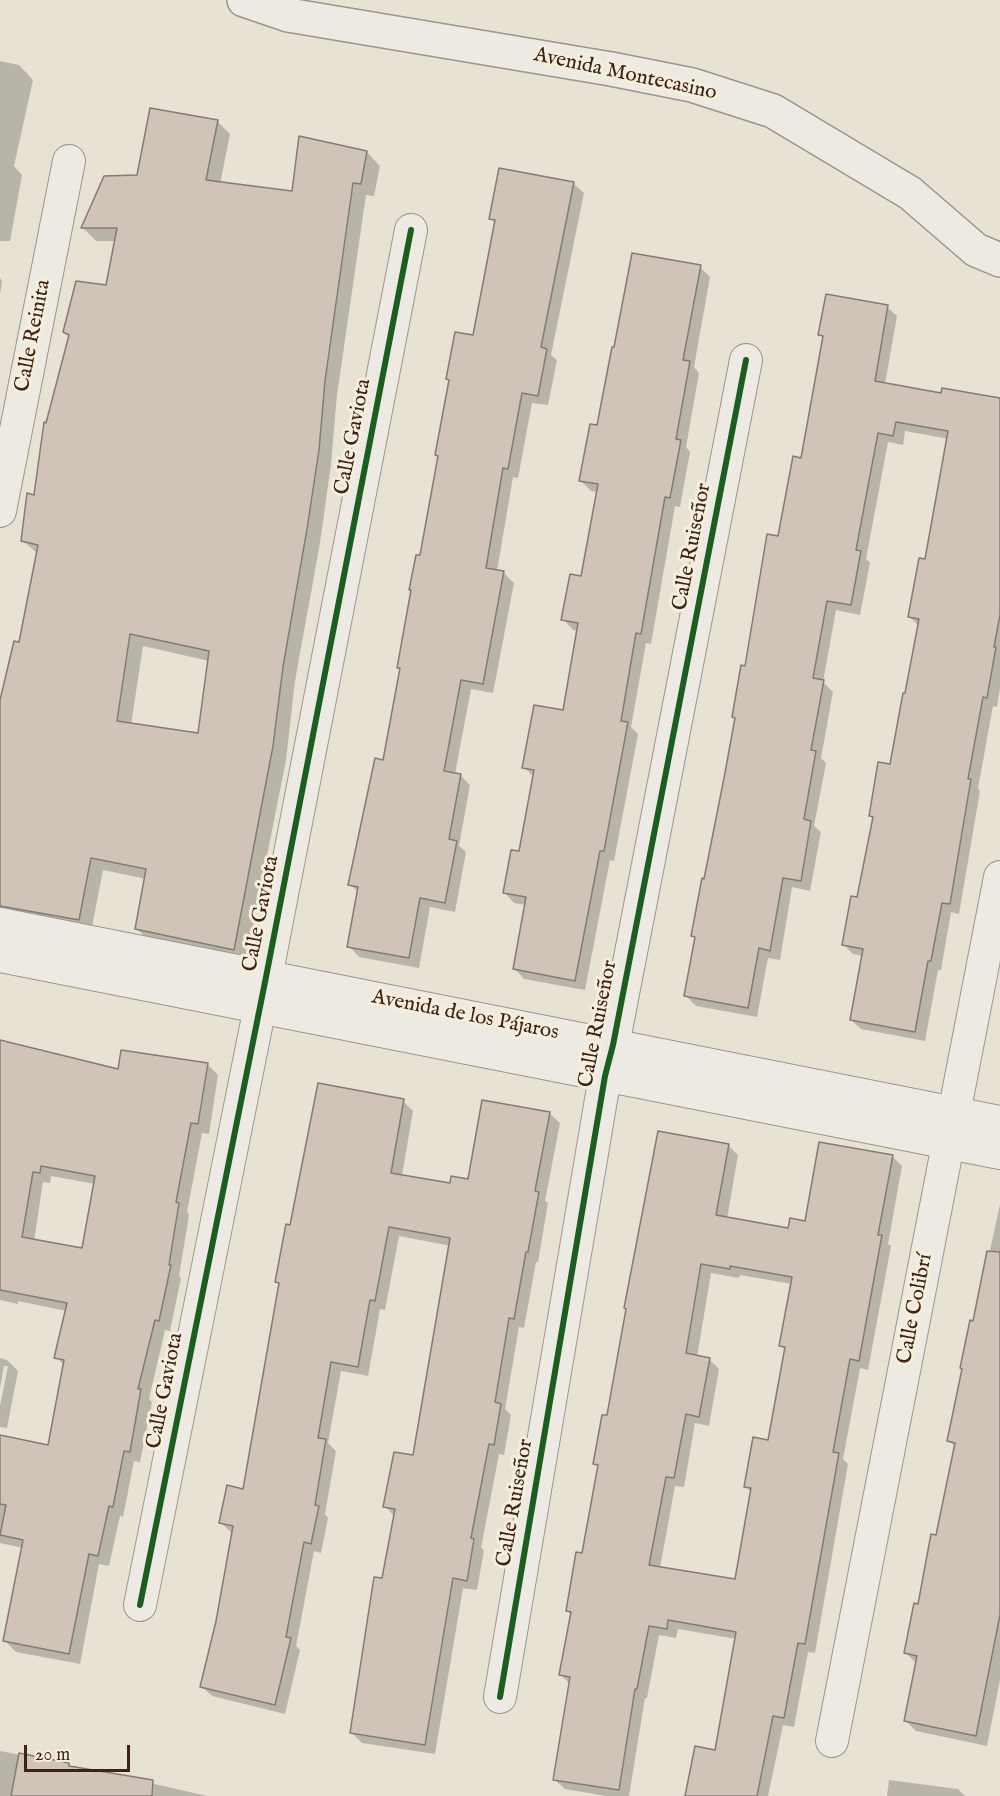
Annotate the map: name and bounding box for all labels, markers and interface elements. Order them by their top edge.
street label: Avenida Montecasino [531,43,719,107]
street label: Calle Reinita [11,278,57,394]
street label: Calle Gaviota [330,377,378,497]
street label: Calle Ruiseñor [668,481,718,613]
street label: Calle Gaviota [238,854,286,974]
street label: Calle Ruiseñor [574,958,624,1090]
street label: Avenida de los Pájaros [369,985,561,1047]
street label: Calle Colibrí [893,1252,939,1366]
street label: Calle Gaviota [142,1331,190,1451]
street label: Calle Ruiseñor [492,1437,540,1569]
scale bar [27,1733,134,1771]
text: 20 m [35,1744,70,1767]

